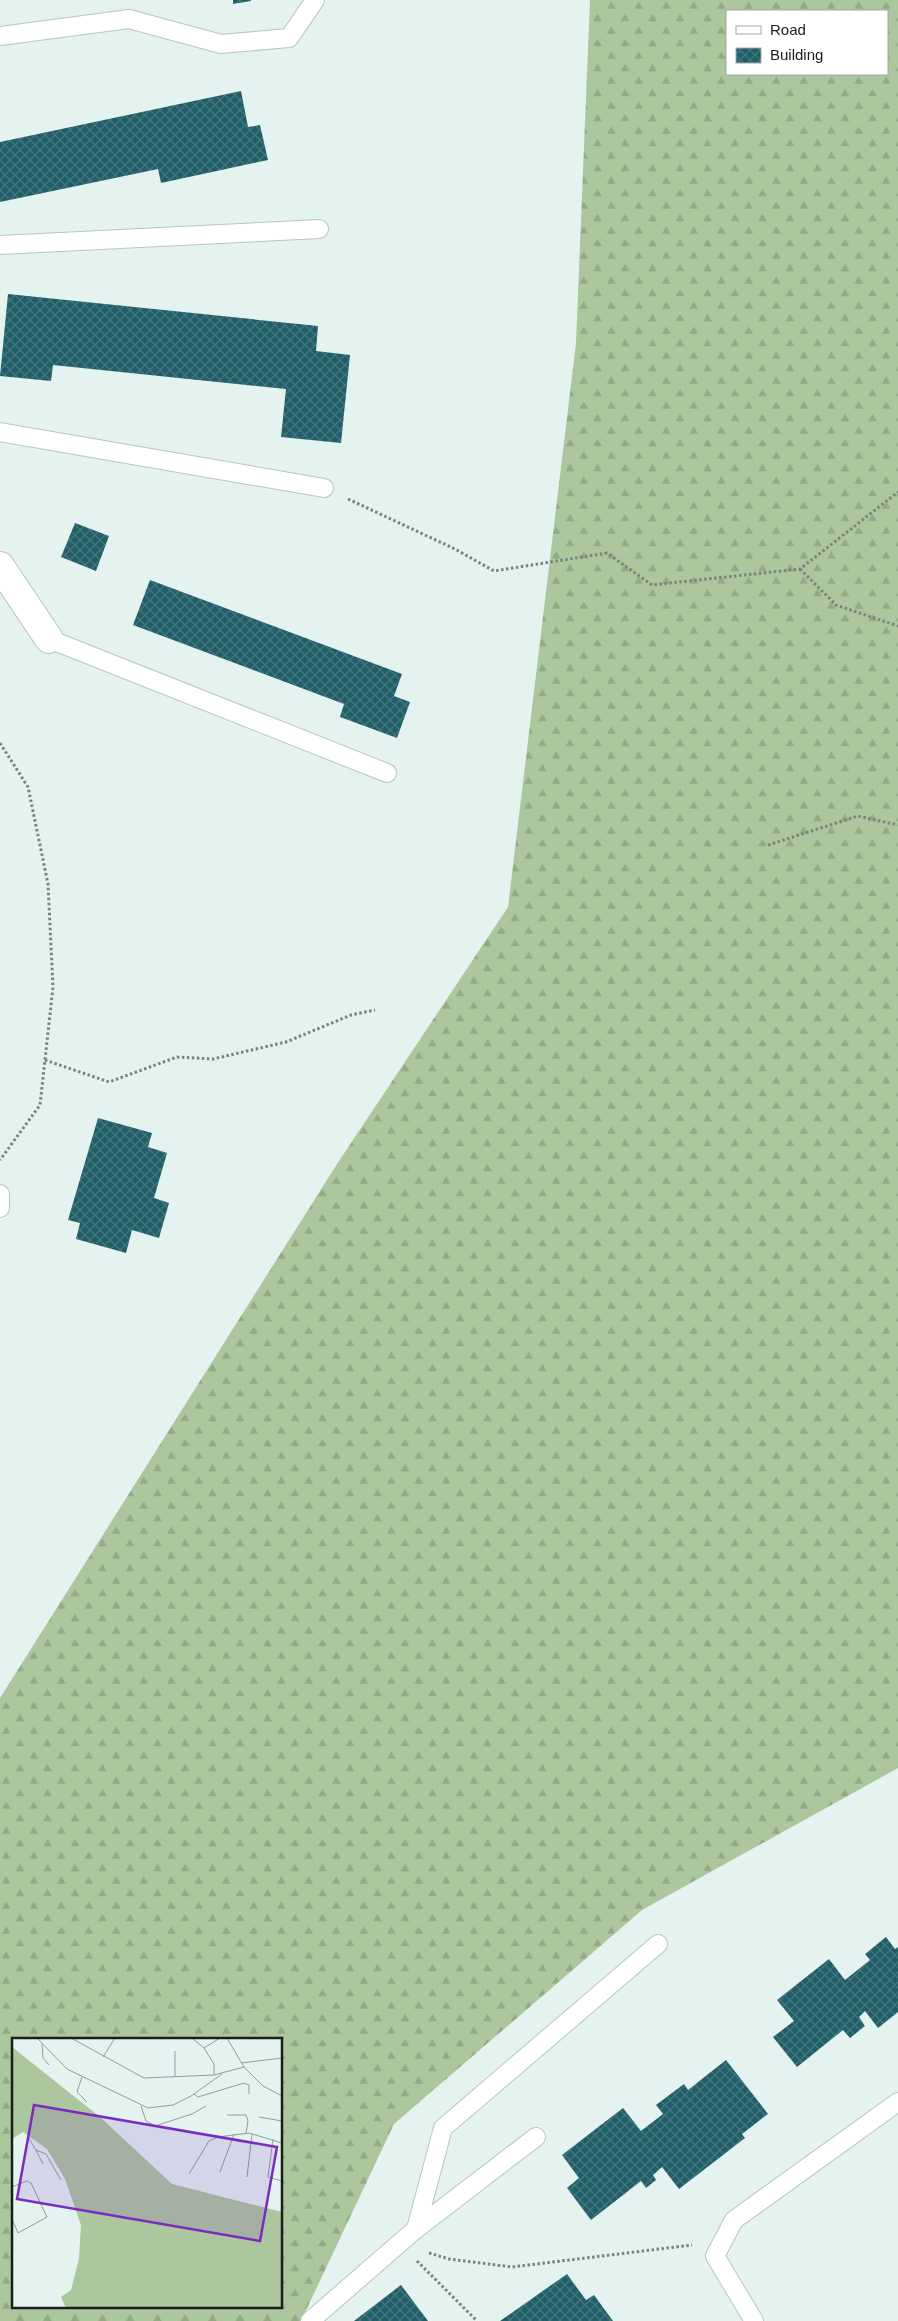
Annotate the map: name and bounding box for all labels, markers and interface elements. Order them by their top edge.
legend [726,10,888,75]
text: Road [770,21,806,38]
text: Building [770,46,823,63]
inset map [12,2038,282,2308]

